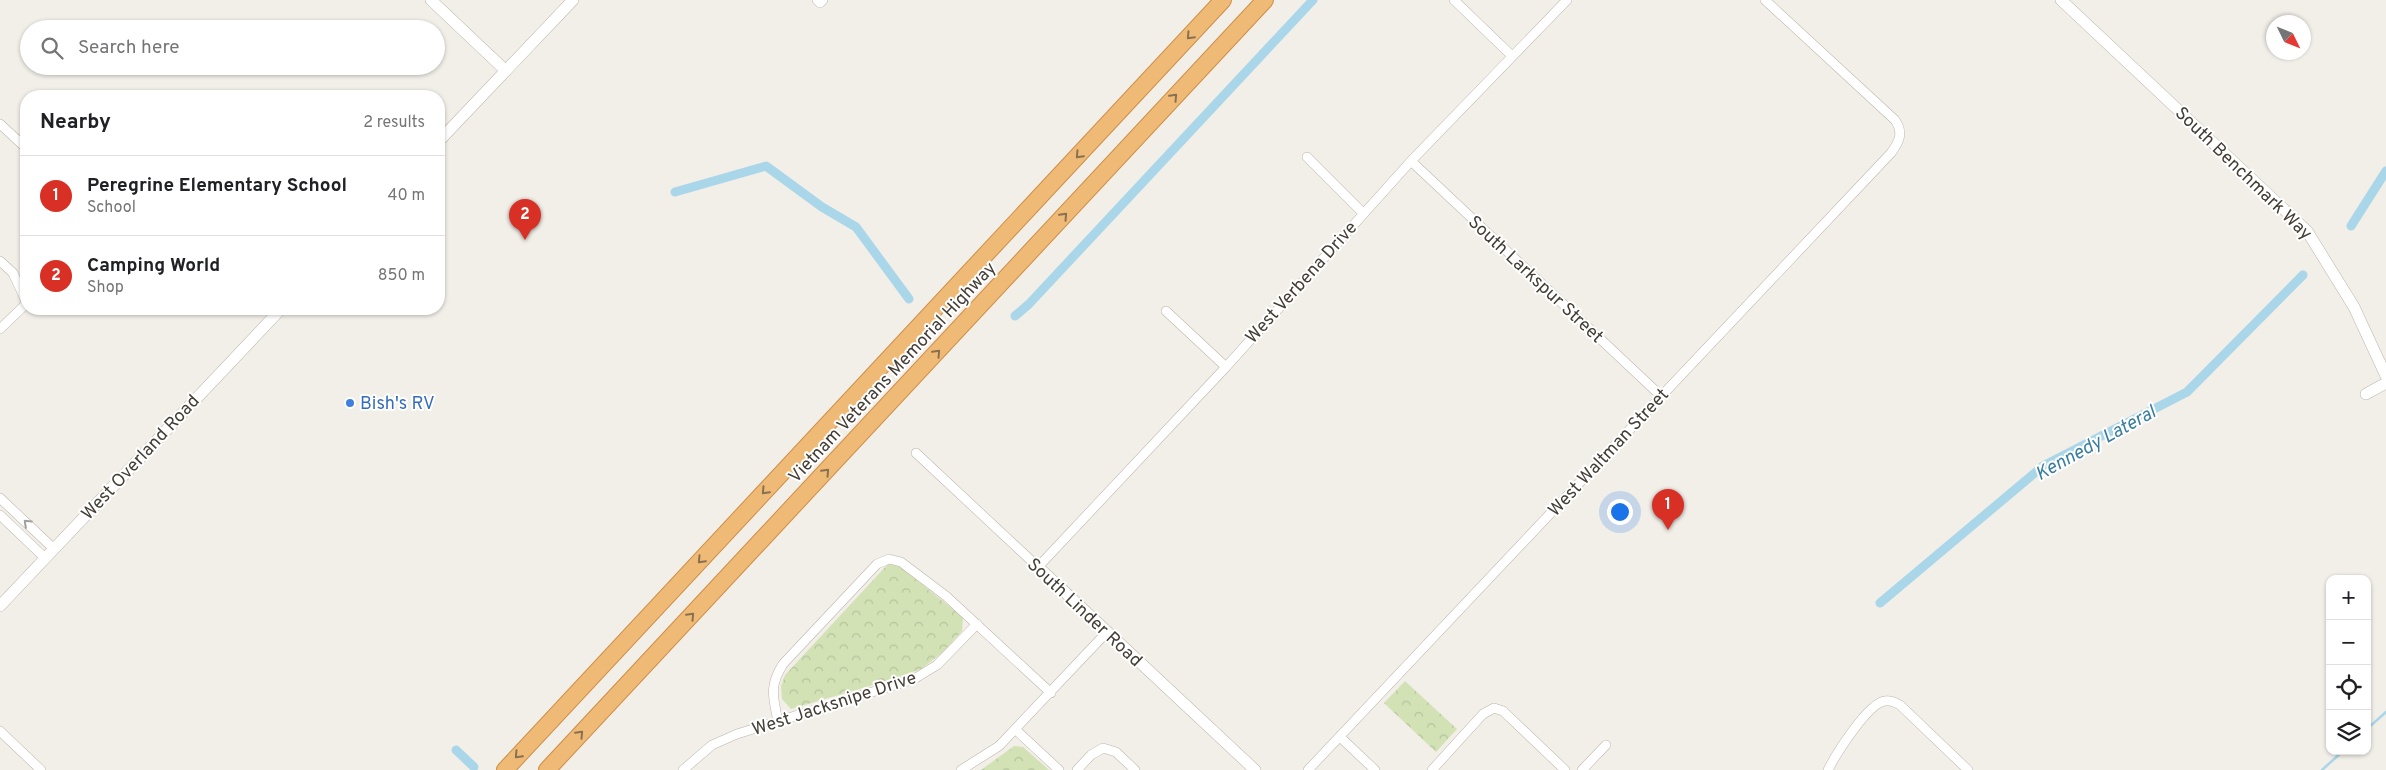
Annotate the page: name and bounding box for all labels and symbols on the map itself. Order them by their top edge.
north arrow [2266,15,2311,60]
one-way arrow [1187,30,1196,39]
one-way arrow [1168,94,1177,103]
street label: South Benchmark Way [2169,103,2316,246]
one-way arrow [1076,149,1085,158]
pin: 2 [509,199,541,240]
street label: South Larkspur Street [1462,211,1608,349]
one-way arrow [1058,213,1067,222]
street label: West Verbena Drive [1241,217,1363,349]
street label: Vietnam Veterans Memorial Highway [784,258,1002,489]
one-way arrow [931,349,940,358]
street label: West Waltman Street [1544,384,1674,522]
street label: West Overland Road [77,390,205,526]
place label: Bish's RV [360,393,435,416]
marker: Bish's RV [344,397,356,409]
water label: Kennedy Lateral [2031,400,2162,487]
one-way arrow [820,468,829,477]
one-way arrow [762,485,771,494]
pin: 1 [1652,489,1684,530]
your location [1607,499,1633,525]
one-way arrow [24,520,33,529]
one-way arrow [698,554,707,563]
street label: South Linder Road [1022,554,1146,672]
one-way arrow [685,612,694,621]
street label: West Jacksnipe Drive [749,667,920,742]
one-way arrow [574,731,583,740]
one-way arrow [515,750,524,759]

